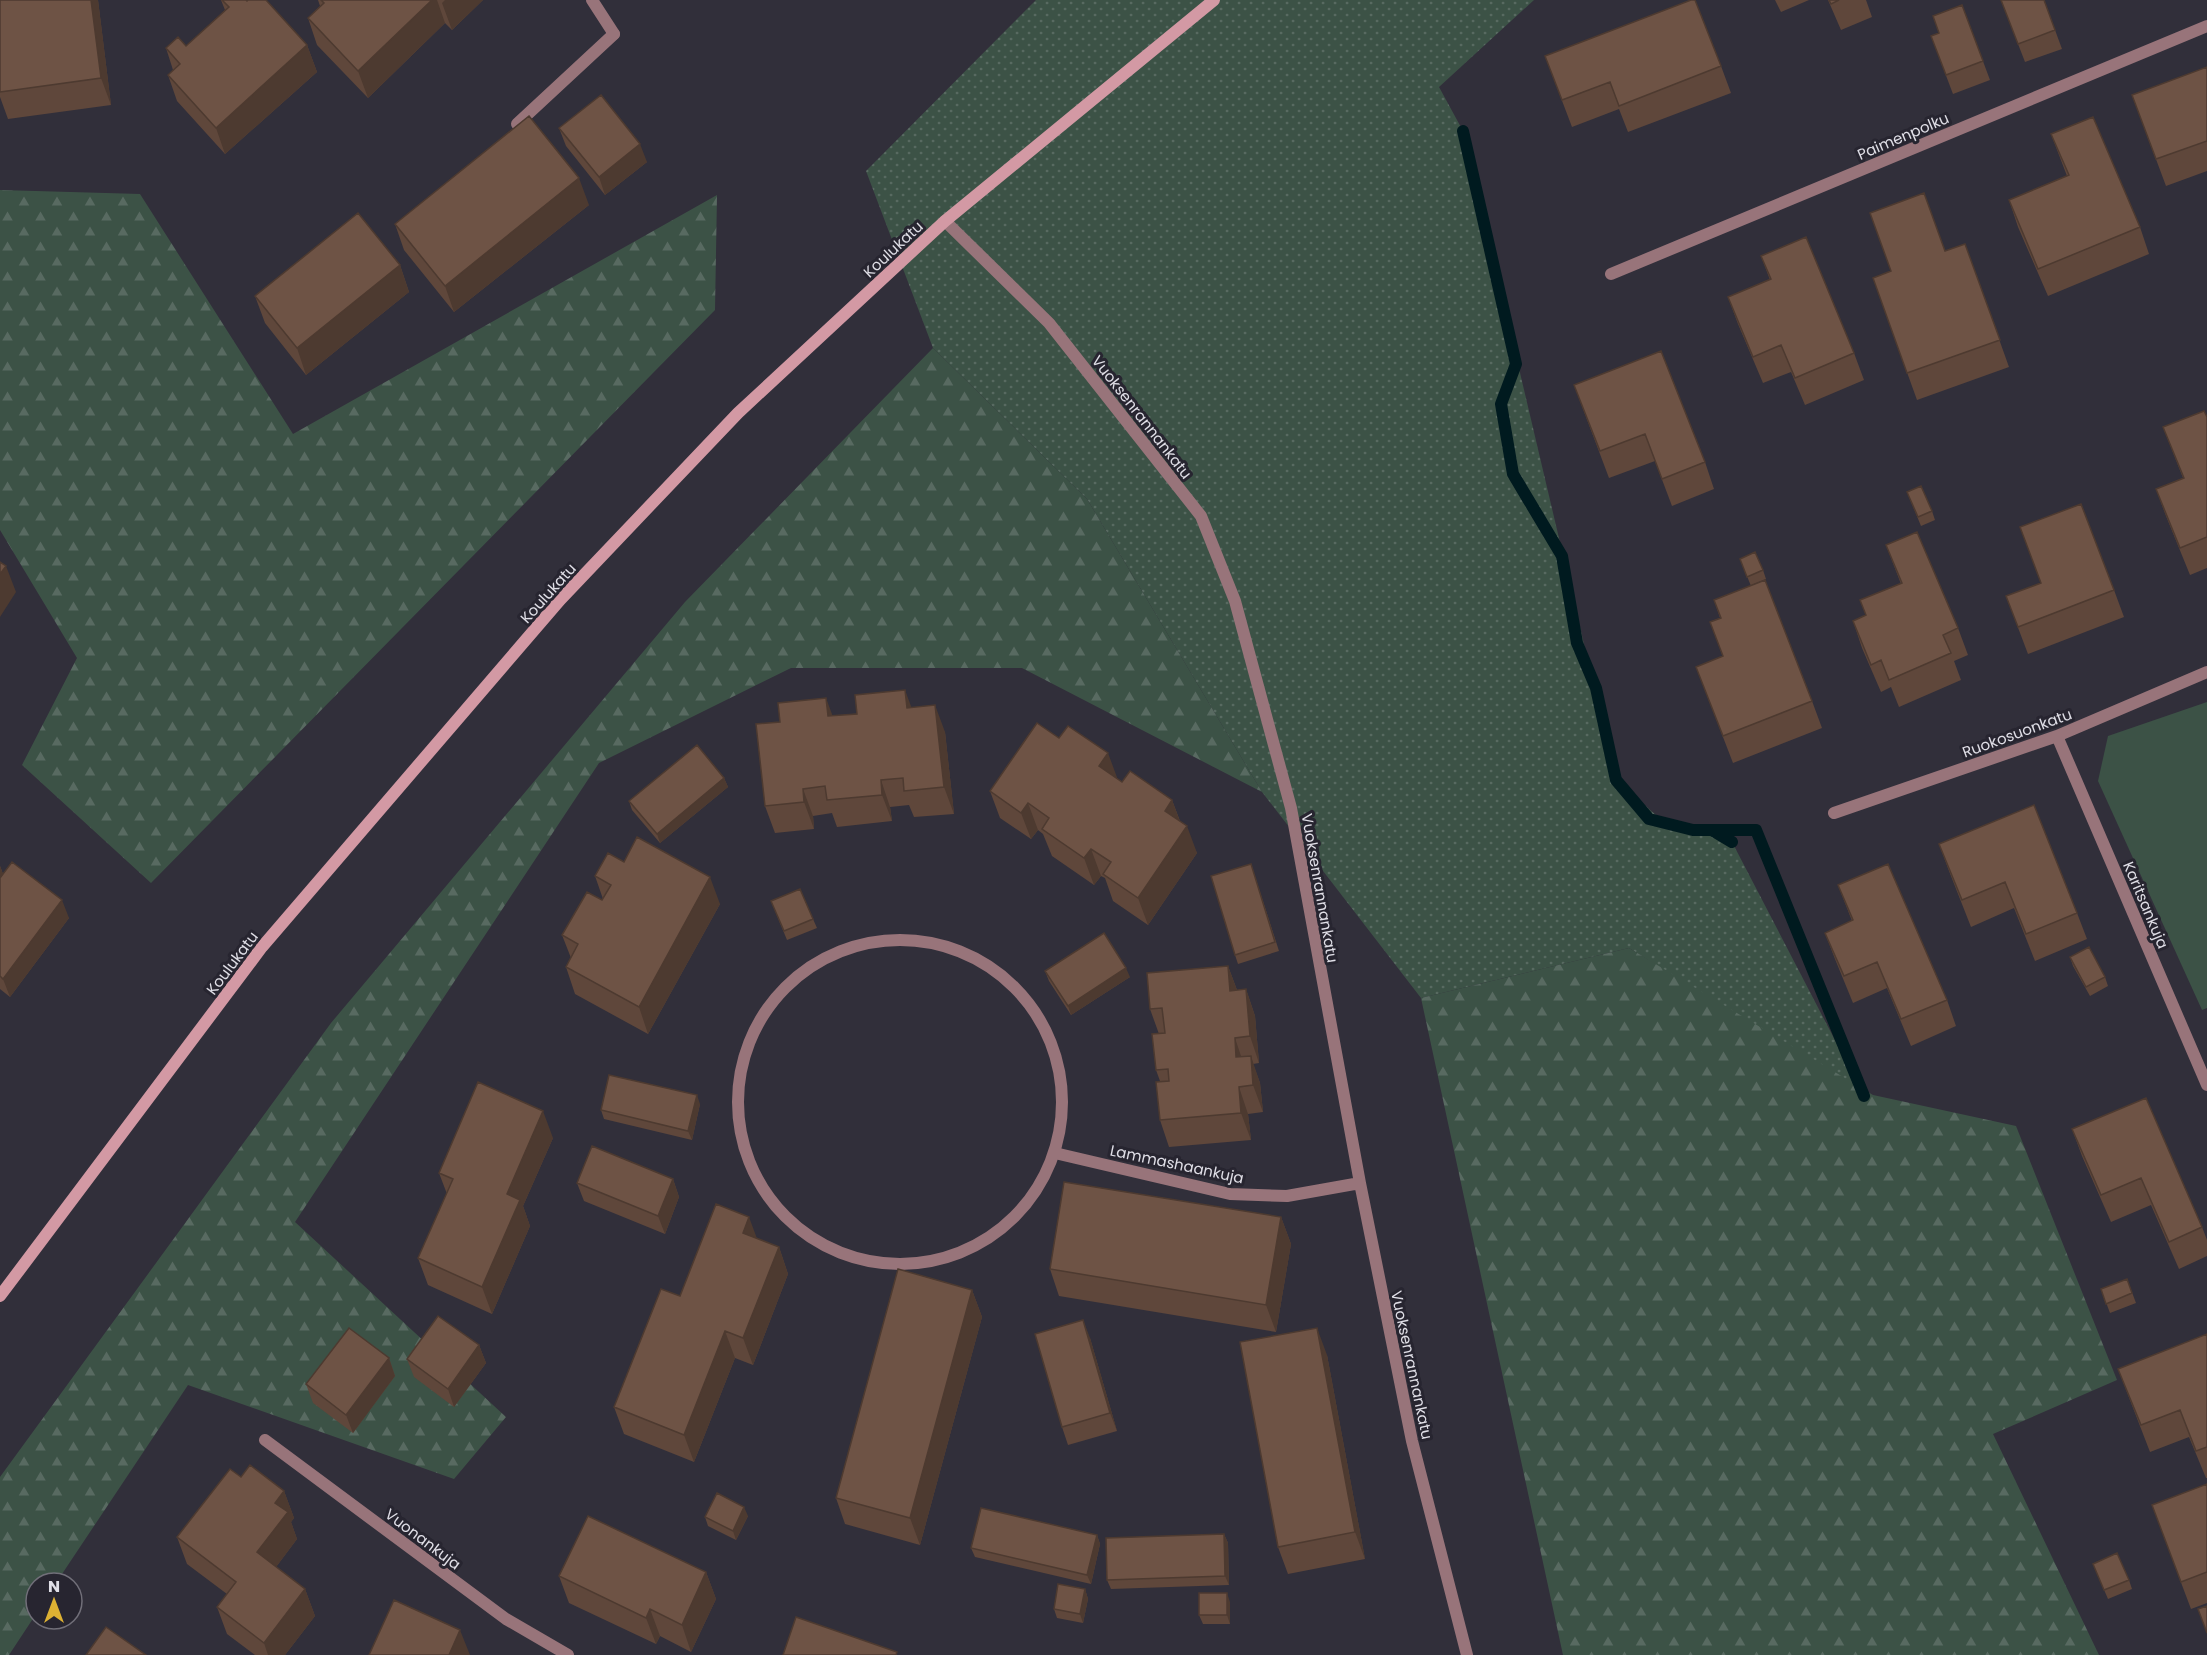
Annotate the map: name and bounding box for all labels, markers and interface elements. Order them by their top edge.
street label: Paimenpolku [1854,107,1952,165]
street label: Koulukatu [859,216,927,282]
street label: Vuoksenrannankatu [1087,351,1197,483]
street label: Koulukatu [515,558,581,628]
street label: Ruokosuonkatu [1959,703,2075,763]
street label: Vuoksenrannankatu [1297,812,1343,964]
street label: Karitsankuja [2118,858,2174,952]
street label: Koulukatu [201,927,263,999]
street label: Lammashaankuja [1108,1140,1246,1188]
street label: Vuoksenrannankatu [1386,1289,1438,1441]
street label: Vuonankuja [381,1504,465,1574]
north arrow [24,1571,84,1631]
text: N [48,1575,60,1598]

